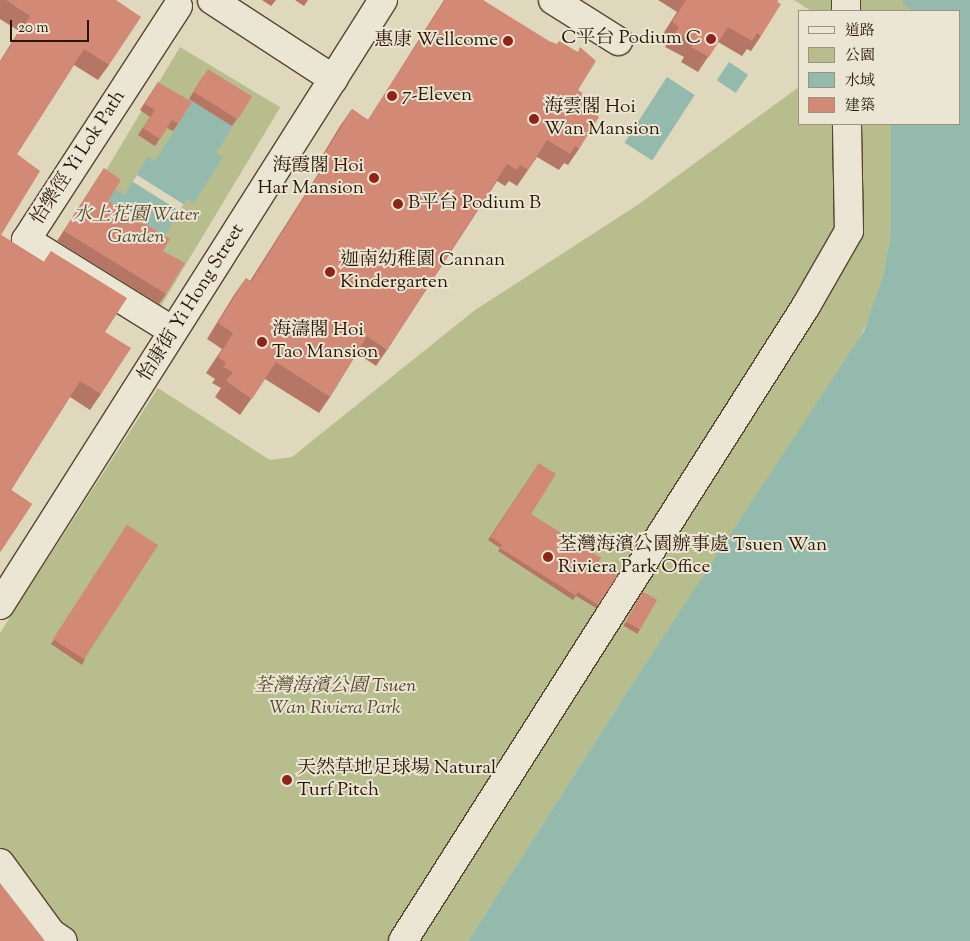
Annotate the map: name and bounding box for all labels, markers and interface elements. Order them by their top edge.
scale bar [12,10,91,42]
legend [798,10,960,125]
text: 20 m [18,18,49,39]
text: 道路 [845,21,875,42]
place label: C平台 Podium C [561,28,701,50]
place label: 惠康 Wellcome [374,30,498,52]
marker: C平台 Podium C [705,33,717,45]
marker: 惠康 Wellcome [502,35,514,47]
text: 公園 [845,46,875,67]
text: 水域 [845,71,875,92]
place label: 7-Eleven [402,85,472,107]
street label: 怡樂徑 Yi Lok Path [27,87,131,229]
marker: 7-Eleven [386,90,398,102]
text: 建築 [845,96,875,117]
place label: 海雲閣 Hoi Wan Mansion [544,97,660,141]
marker: 海雲閣 Hoi Wan Mansion [528,113,540,125]
place label: 海霞閣 Hoi Har Mansion [257,156,364,200]
marker: 海霞閣 Hoi Har Mansion [368,172,380,184]
place label: B平台 Podium B [408,193,541,215]
marker: B平台 Podium B [392,198,404,210]
park label: 水上花園 Water Garden [73,205,199,249]
street label: 怡康街 Yi Hong Street [134,220,250,386]
place label: 迦南幼稚園 Cannan Kindergarten [340,250,505,294]
marker: 迦南幼稚園 Cannan Kindergarten [324,266,336,278]
place label: 海濤閣 Hoi Tao Mansion [272,320,378,364]
marker: 海濤閣 Hoi Tao Mansion [256,336,268,348]
place label: 荃灣海濱公園辦事處 Tsuen Wan Riviera Park Office [558,535,827,579]
marker: 荃灣海濱公園辦事處 Tsuen Wan Riviera Park Office [542,551,554,563]
park label: 荃灣海濱公園 Tsuen Wan Riviera Park [254,676,416,720]
place label: 天然草地足球場 Natural Turf Pitch [297,758,496,802]
marker: 天然草地足球場 Natural Turf Pitch [281,774,293,786]

